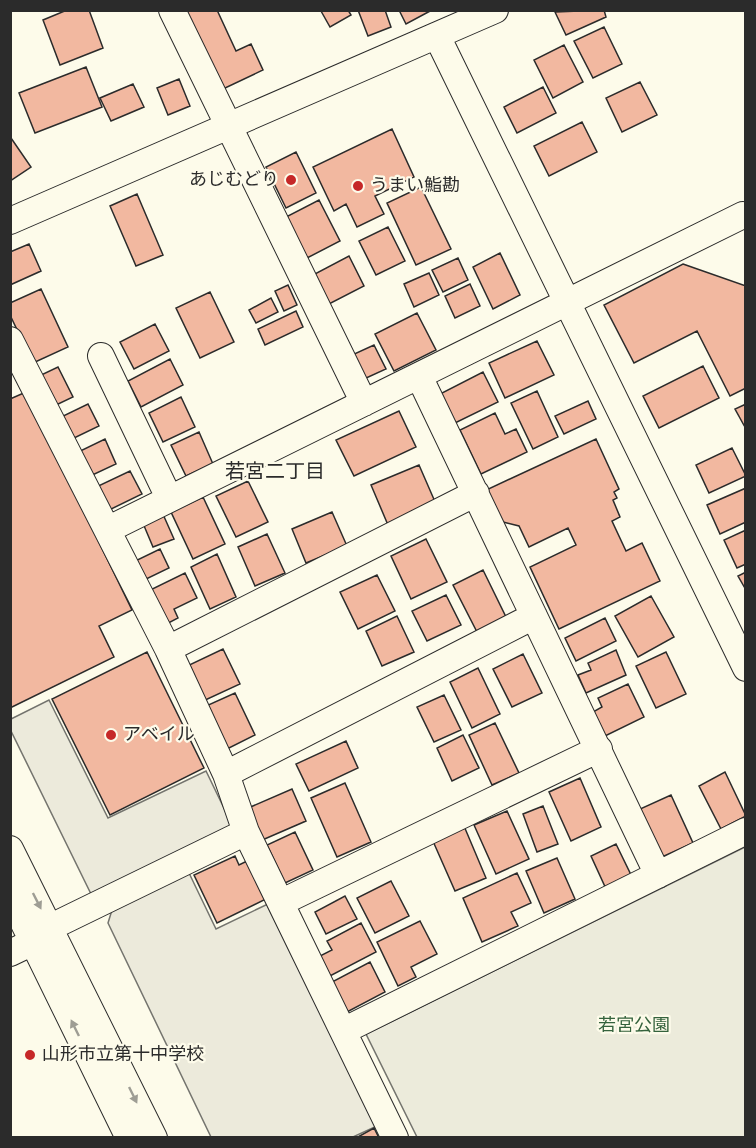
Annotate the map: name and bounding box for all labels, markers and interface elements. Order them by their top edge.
place label: あじむどり [189,170,279,189]
marker: あじむどり [284,173,298,187]
place label: うまい鮨勘 [370,175,460,195]
marker: うまい鮨勘 [351,179,365,193]
district label: 若宮二丁目 [225,461,325,482]
place label: アベイル [123,725,195,744]
marker: アベイル [104,728,118,742]
one-way arrow [32,892,42,910]
park label: 若宮公園 [598,1016,670,1035]
one-way arrow [71,1020,80,1037]
place label: 山形市立第十中学校 [42,1044,204,1064]
marker: 山形市立第十中学校 [23,1048,37,1062]
one-way arrow [129,1086,138,1103]

